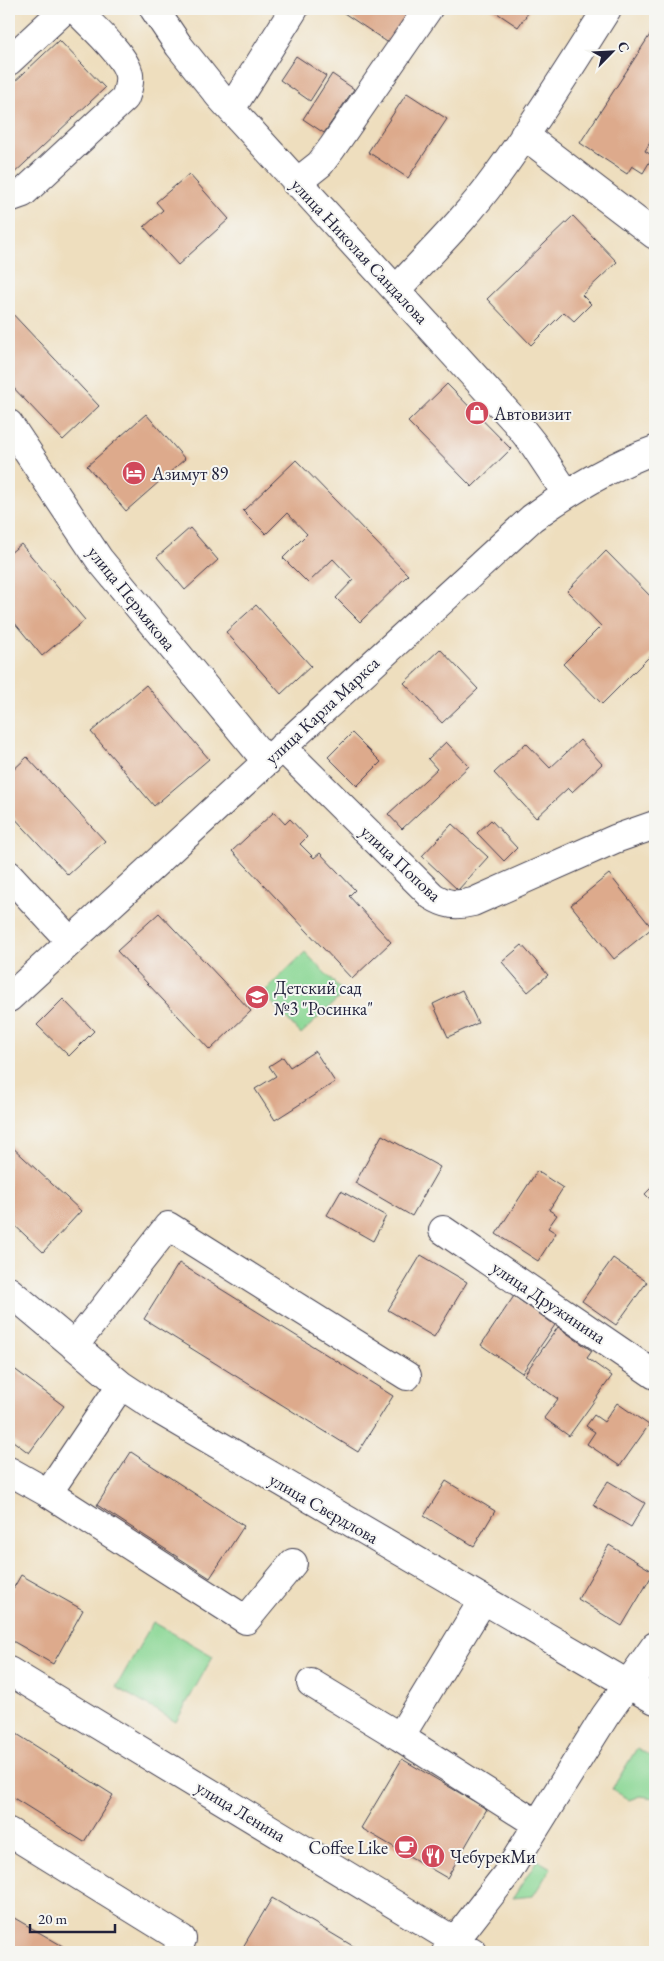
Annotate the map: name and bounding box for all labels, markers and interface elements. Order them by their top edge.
north arrow [586,28,636,78]
text: С [614,39,634,55]
street label: улица Николая Сандалова [286,173,434,329]
shop icon: Автовизит [464,400,490,426]
place label: Автовизит [493,402,572,425]
hotel icon: Азимут 89 [121,460,147,486]
place label: Азимут 89 [151,462,229,485]
street label: улица Пермякова [83,541,182,656]
street label: улица Карла Маркса [260,651,385,769]
street label: улица Попова [356,820,447,907]
place label: Детский сад №3 "Росинка" [274,976,373,1020]
school or university icon: Детский сад №3 "Росинка" [244,984,270,1010]
street label: улица Дружинина [488,1255,611,1349]
street label: улица Свердлова [265,1467,384,1549]
street label: улица Ленина [192,1775,291,1847]
cafe icon: Coffee Like [393,1834,419,1860]
place label: Coffee Like [309,1836,388,1859]
restaurant icon: ЧебурекМи [420,1843,446,1869]
place label: ЧебурекМи [450,1845,536,1868]
scale bar [30,1901,115,1933]
text: 20 m [38,1909,67,1928]

